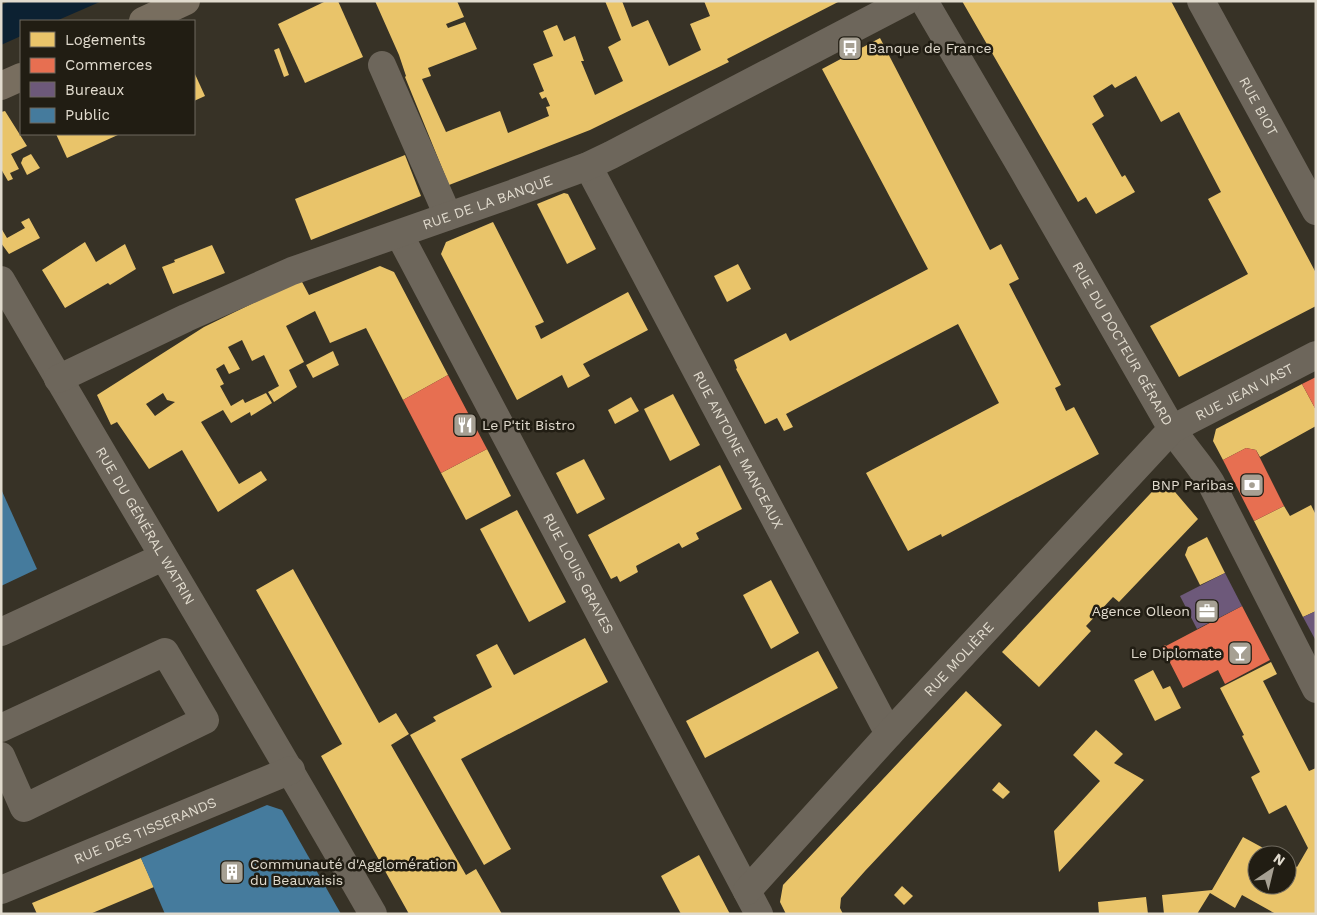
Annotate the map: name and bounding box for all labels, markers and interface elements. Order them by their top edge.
legend [20,20,195,135]
text: Logements [65,31,146,49]
bus stop icon: Banque de France [837,35,863,61]
place label: Banque de France [868,40,992,56]
text: Commerces [65,56,152,74]
street label: RUE BIOT [1236,74,1281,139]
text: Bureaux [65,81,124,99]
text: Public [65,106,110,124]
street label: RUE DE LA BANQUE [421,172,555,233]
street label: RUE DU DOCTEUR GÉRARD [1069,259,1176,428]
street label: RUE JEAN VAST [1193,360,1296,424]
street label: RUE ANTOINE MANCEAUX [690,368,787,531]
restaurant icon: Le P'tit Bistro [452,412,478,438]
place label: Le P'tit Bistro [482,417,575,433]
street label: RUE DU GÉNÉRAL WATRIN [93,444,198,607]
bank icon: BNP Paribas [1239,472,1265,498]
place label: BNP Paribas [1152,477,1234,493]
street label: RUE LOUIS GRAVES [540,510,617,636]
office icon: Agence Olleon [1194,598,1220,624]
place label: Agence Olleon [1092,603,1190,619]
street label: RUE MOLIÈRE [920,619,997,699]
bar icon: Le Diplomate [1227,640,1253,666]
place label: Le Diplomate [1131,645,1222,661]
street label: RUE DES TISSERANDS [71,794,219,867]
north arrow [1247,845,1297,895]
text: N [1271,850,1288,869]
place label: Communauté d'Agglomération du Beauvaisis [250,856,456,888]
building icon: Communauté d'Agglomération du Beauvaisis [219,859,245,885]

